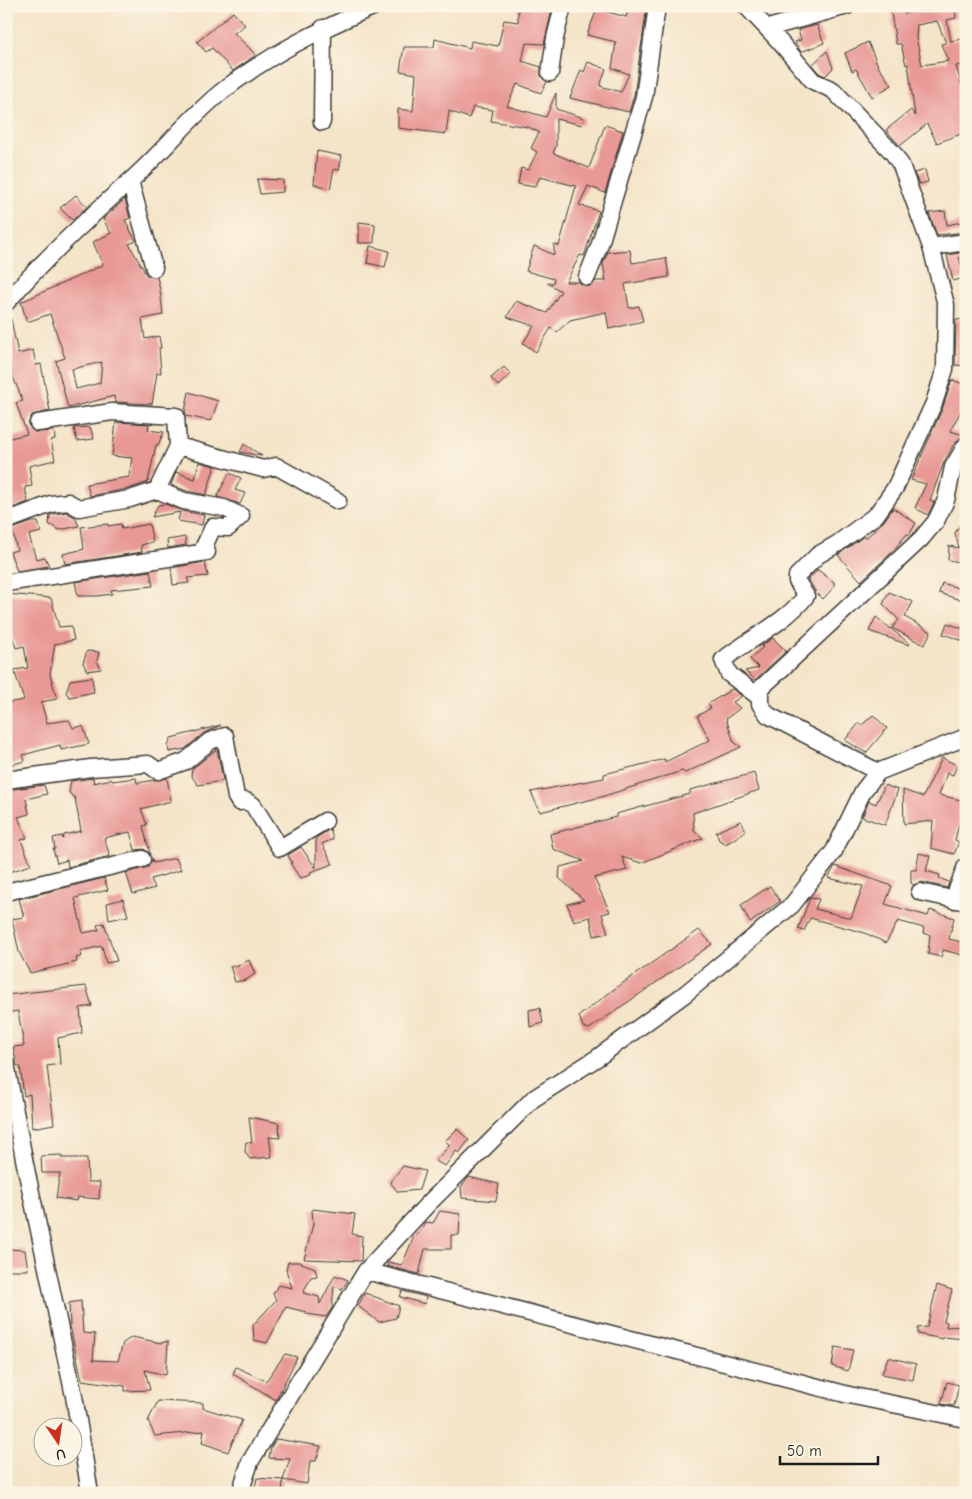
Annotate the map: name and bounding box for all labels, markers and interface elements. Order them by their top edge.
north arrow [32,1416,82,1466]
scale bar [780,1434,877,1466]
text: 50 m [787,1442,822,1460]
text: U [54,1445,67,1464]

